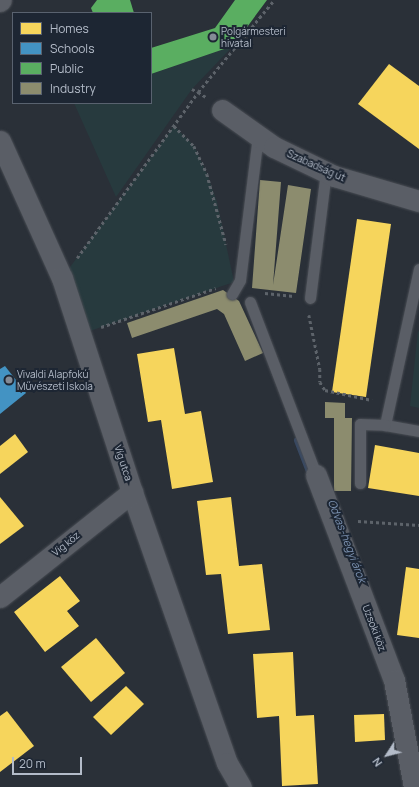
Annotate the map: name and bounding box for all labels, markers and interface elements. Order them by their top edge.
legend [12,12,152,104]
text: Homes [50,20,89,37]
place label: Polgármesteri hivatal [221,25,285,48]
marker: Polgármesteri hivatal [208,32,218,42]
text: Schools [50,40,94,57]
text: Public [50,60,84,77]
text: Industry [50,80,96,97]
street label: Szabadság út [285,148,347,184]
place label: Vivaldi Alapfokú Művészeti Iskola [17,368,93,392]
marker: Vivaldi Alapfokú Művészeti Iskola [4,375,14,385]
street label: Víg utca [112,444,134,482]
water label: Odvas-hegyi árok [325,497,369,585]
street label: Víg köz [50,529,82,559]
street label: Uzsoki köz [360,603,388,653]
north arrow [367,735,407,775]
scale bar [14,749,84,775]
text: 20 m [19,755,46,772]
text: N [368,755,385,770]

